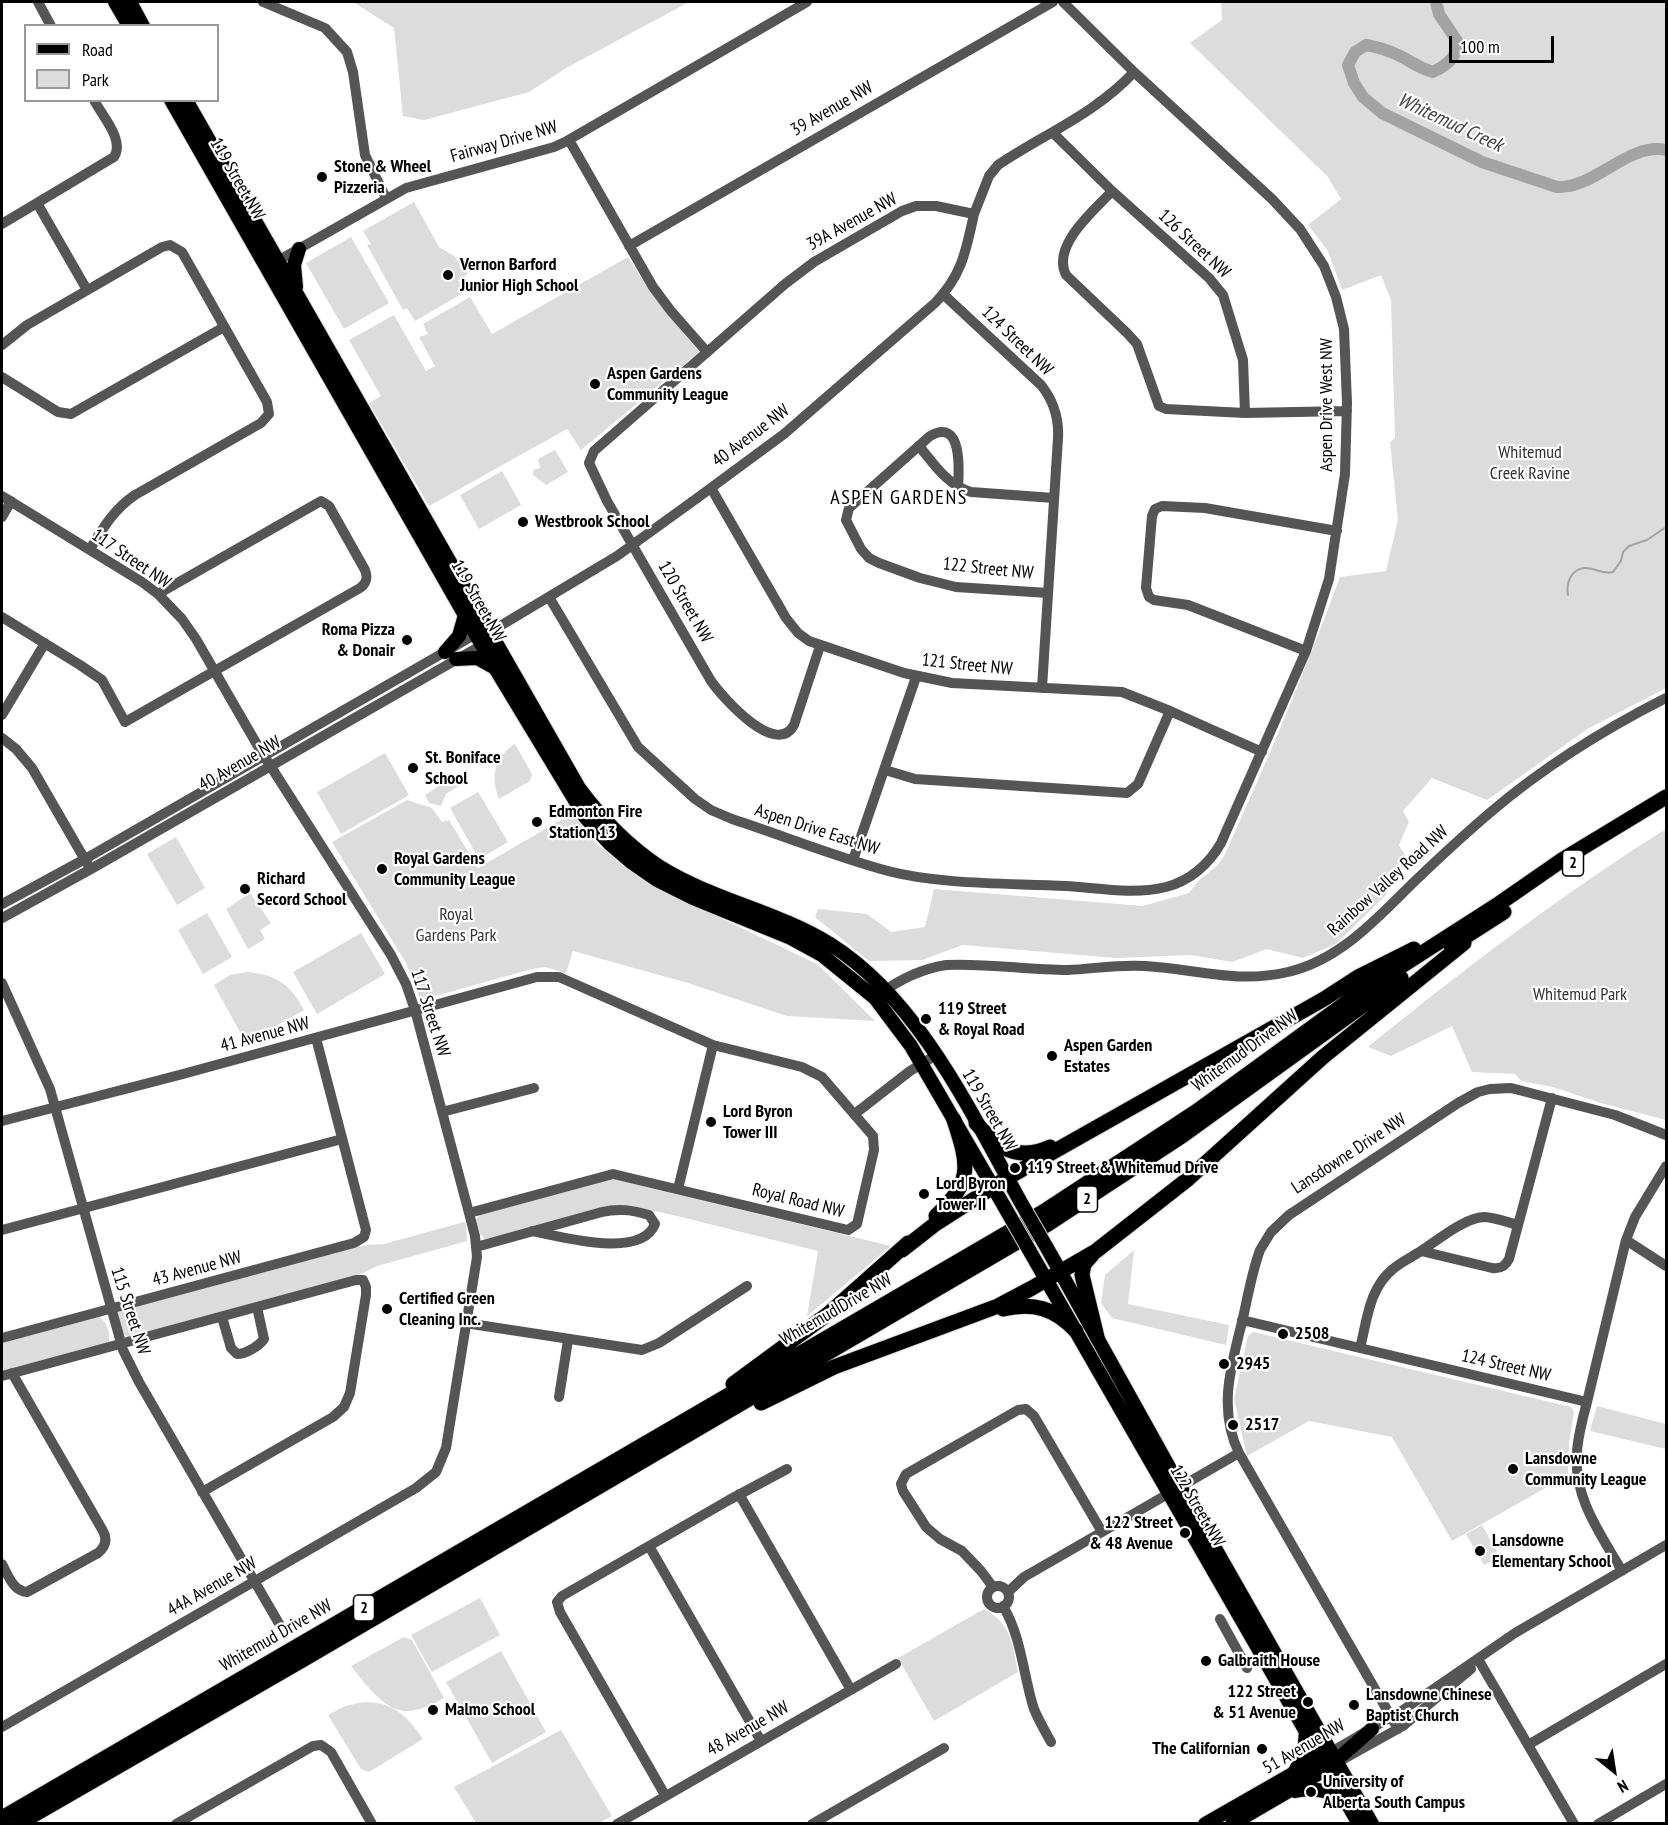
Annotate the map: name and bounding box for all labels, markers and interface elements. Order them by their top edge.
legend [24,24,219,102]
scale bar [1452,24,1557,62]
text: 100 m [1460,35,1500,58]
text: Road [82,38,113,61]
text: Park [82,68,109,91]
street label: 39 Avenue NW [787,77,877,141]
water label: Whitemud Creek [1394,88,1506,158]
street label: Fairway Drive NW [448,116,560,168]
street label: 119 Street NW [205,134,269,224]
place label: Stone & Wheel Pizzeria [334,156,431,198]
marker: Stone & Wheel Pizzeria [315,170,329,184]
street label: 39A Avenue NW [803,188,901,256]
street label: 126 Street NW [1153,205,1235,283]
place label: Vernon Barford Junior High School [460,254,578,296]
marker: Vernon Barford Junior High School [441,268,455,282]
street label: 124 Street NW [977,302,1057,380]
street label: Aspen Drive West NW [1316,338,1338,472]
place label: Aspen Gardens Community League [607,363,728,406]
marker: Aspen Gardens Community League [588,377,602,391]
street label: 40 Avenue NW [708,400,794,472]
park label: Whitemud Creek Ravine [1490,442,1570,484]
district label: ASPEN GARDENS [830,486,968,510]
place label: Westbrook School [535,511,649,533]
marker: Westbrook School [516,515,530,529]
street label: 117 Street NW [87,525,175,593]
street label: 122 Street NW [942,554,1034,584]
street label: 119 Street NW [446,556,510,646]
street label: 120 Street NW [653,557,717,647]
place label: Roma Pizza & Donair [322,619,395,662]
marker: Roma Pizza & Donair [400,633,414,647]
street label: 121 Street NW [921,650,1013,680]
street label: 40 Avenue NW [195,732,285,796]
place label: St. Boniface School [425,747,501,789]
marker: St. Boniface School [406,761,420,775]
street label: Aspen Drive East NW [752,800,882,860]
place label: Edmonton Fire Station 13 [549,801,642,844]
marker: Edmonton Fire Station 13 [530,815,544,829]
street label: Rainbow Valley Road NW [1323,821,1453,941]
place label: Royal Gardens Community League [394,848,515,890]
road number: 2 [1562,850,1584,876]
marker: Royal Gardens Community League [375,862,389,876]
place label: Richard Secord School [257,868,346,910]
marker: Richard Secord School [238,882,252,896]
park label: Royal Gardens Park [416,904,496,946]
street label: 117 Street NW [406,966,454,1060]
park label: Whitemud Park [1533,984,1627,1006]
place label: 119 Street & Royal Road [938,998,1024,1040]
street label: Whitemud Drive NW [1188,1005,1302,1097]
marker: 119 Street & Royal Road [919,1012,933,1026]
street label: 41 Avenue NW [218,1013,312,1057]
place label: Aspen Garden Estates [1064,1035,1152,1078]
marker: Aspen Garden Estates [1045,1049,1059,1063]
street label: 119 Street NW [957,1065,1021,1155]
place label: Lord Byron Tower III [723,1101,793,1144]
street label: Lansdowne Drive NW [1288,1109,1410,1199]
marker: Lord Byron Tower III [704,1115,718,1129]
place label: 119 Street & Whitemud Drive [1027,1157,1218,1179]
marker: 119 Street & Whitemud Drive [1008,1161,1022,1175]
place label: Lord Byron Tower II [936,1173,1006,1216]
street label: Royal Road NW [750,1179,846,1223]
road number: 2 [1076,1186,1098,1212]
marker: Lord Byron Tower II [917,1187,931,1201]
street label: 43 Avenue NW [150,1247,244,1291]
street label: 115 Street NW [106,1264,154,1358]
street label: Whitemud Drive NW [776,1269,896,1351]
place label: Certified Green Cleaning Inc. [399,1288,495,1330]
marker: Certified Green Cleaning Inc. [380,1302,394,1316]
place label: 2508 [1295,1323,1329,1345]
marker: 2508 [1276,1327,1290,1341]
street label: 124 Street NW [1459,1345,1553,1387]
place label: 2945 [1236,1353,1270,1375]
marker: 2945 [1217,1357,1231,1371]
place label: 2517 [1245,1414,1279,1436]
marker: 2517 [1226,1418,1240,1432]
place label: Lansdowne Community League [1525,1448,1646,1490]
street label: 122 Street NW [1165,1461,1229,1551]
marker: Lansdowne Community League [1506,1462,1520,1476]
place label: 122 Street & 48 Avenue [1090,1512,1173,1555]
marker: 122 Street & 48 Avenue [1178,1526,1192,1540]
place label: Lansdowne Elementary School [1492,1530,1611,1572]
marker: Lansdowne Elementary School [1473,1544,1487,1558]
street label: 44A Avenue NW [163,1553,261,1621]
street label: Whitemud Drive NW [216,1595,336,1677]
road number: 2 [354,1595,374,1621]
place label: Galbraith House [1218,1650,1320,1672]
marker: Galbraith House [1199,1654,1213,1668]
place label: 122 Street & 51 Avenue [1213,1681,1296,1724]
place label: Lansdowne Chinese Baptist Church [1366,1684,1492,1726]
marker: 122 Street & 51 Avenue [1301,1695,1315,1709]
street label: 48 Avenue NW [703,1697,793,1761]
marker: Lansdowne Chinese Baptist Church [1347,1698,1361,1712]
place label: Malmo School [445,1699,535,1721]
marker: Malmo School [426,1703,440,1717]
street label: 51 Avenue NW [1259,1715,1349,1779]
place label: The Californian [1152,1738,1250,1760]
north arrow [1584,1741,1644,1801]
marker: The Californian [1255,1742,1269,1756]
place label: University of Alberta South Campus [1323,1771,1465,1814]
text: N [1614,1776,1632,1797]
marker: University of Alberta South Campus [1304,1785,1318,1799]

